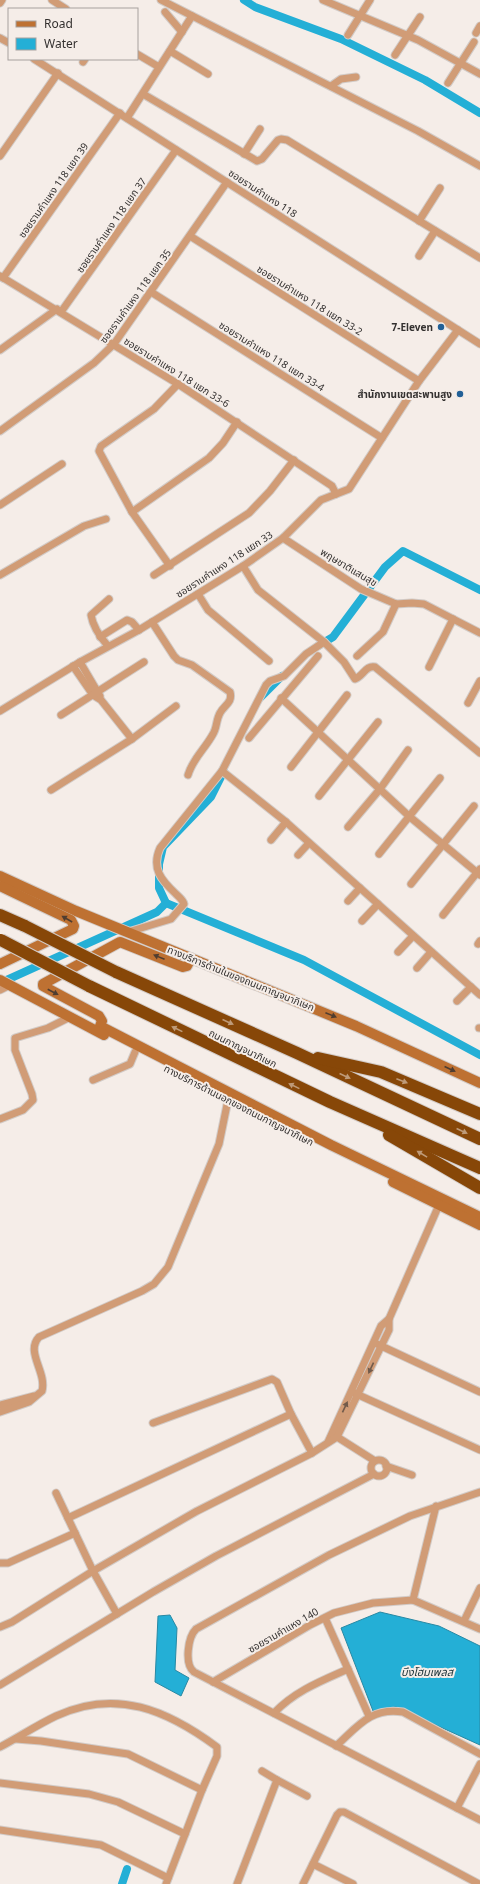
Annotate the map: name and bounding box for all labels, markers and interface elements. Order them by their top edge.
legend [8,8,138,60]
text: Road [44,15,73,32]
text: Water [44,35,78,52]
street label: ซอยรามคำแหง 118 แยก 39 [15,139,91,240]
street label: ซอยรามคำแหง 118 [226,166,300,221]
street label: ซอยรามคำแหง 118 แยก 37 [73,174,149,275]
street label: ซอยรามคำแหง 118 แยก 35 [96,246,174,346]
street label: ซอยรามคำแหง 118 แยก 33-2 [255,262,366,338]
street label: ซอยรามคำแหง 118 แยก 33-4 [217,318,328,394]
place label: 7-Eleven [392,320,433,334]
marker: 7-Eleven [436,322,446,332]
street label: ซอยรามคำแหง 118 แยก 33-6 [122,334,233,410]
place label: สำนักงานเขตสะพานสูง [357,387,452,401]
marker: สำนักงานเขตสะพานสูง [455,389,465,399]
street label: ซอยรามคำแหง 118 แยก 33 [173,527,275,601]
street label: พฤษชาติแสนสุข [318,545,380,589]
one-way arrow [61,915,73,922]
street label: ทางบริการด้านในของถนนกาญจนาภิเษก [165,942,317,1014]
one-way arrow [152,954,164,960]
one-way arrow [47,989,59,995]
one-way arrow [326,1013,338,1019]
one-way arrow [222,1019,233,1025]
street label: ถนนกาญจนาภิเษก [207,1025,279,1071]
one-way arrow [172,1026,183,1032]
street label: ทางบริการด้านนอกของถนนกาญจนาภิเษก [162,1061,316,1149]
one-way arrow [444,1066,456,1072]
one-way arrow [339,1073,350,1079]
one-way arrow [397,1078,409,1084]
one-way arrow [289,1082,300,1089]
one-way arrow [457,1128,468,1134]
one-way arrow [416,1150,428,1157]
one-way arrow [368,1363,374,1374]
one-way arrow [342,1401,348,1413]
street label: ซอยรามคำแหง 140 [245,1604,321,1656]
water label: บึงโฮมเพลส [401,1664,455,1679]

